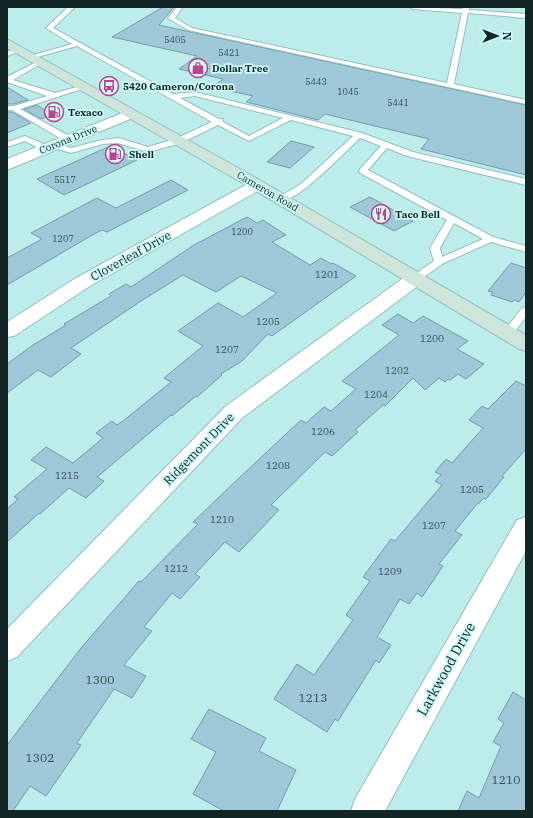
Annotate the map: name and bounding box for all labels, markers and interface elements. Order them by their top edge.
north arrow [477,16,517,56]
text: N [500,32,514,41]
house number: 5405 [164,34,186,45]
house number: 5421 [218,47,240,58]
shop icon: Dollar Tree [187,57,209,79]
place label: Dollar Tree [212,62,268,75]
bus stop icon: 5420 Cameron/Corona [98,75,120,97]
house number: 5443 [305,76,327,87]
place label: 5420 Cameron/Corona [123,80,234,93]
house number: 1045 [337,86,359,97]
house number: 5441 [387,97,409,108]
fuel station icon: Texaco [43,101,65,123]
place label: Texaco [68,106,103,119]
street label: Corona Drive [37,122,99,157]
fuel station icon: Shell [104,143,126,165]
place label: Shell [129,148,154,161]
street label: Cameron Road [234,168,301,214]
house number: 5517 [54,174,76,185]
restaurant icon: Taco Bell [370,203,392,225]
place label: Taco Bell [395,208,440,221]
house number: 1200 [231,226,253,237]
street label: Cloverleaf Drive [88,227,174,284]
house number: 1207 [52,233,74,244]
house number: 1201 [315,268,339,281]
house number: 1205 [256,315,280,328]
house number: 1200 [420,332,444,345]
house number: 1207 [215,343,239,356]
house number: 1202 [385,364,409,377]
house number: 1204 [364,388,388,401]
street label: Ridgemont Drive [160,409,237,488]
house number: 1206 [311,425,335,438]
house number: 1208 [266,459,290,472]
house number: 1215 [55,469,79,482]
house number: 1205 [460,483,484,496]
house number: 1210 [210,513,234,526]
house number: 1207 [422,519,446,532]
house number: 1212 [164,562,188,575]
house number: 1209 [378,565,402,578]
street label: Larkwood Drive [413,619,479,719]
house number: 1300 [86,672,114,687]
house number: 1213 [299,690,327,705]
house number: 1302 [26,750,54,765]
house number: 1210 [492,772,520,787]

